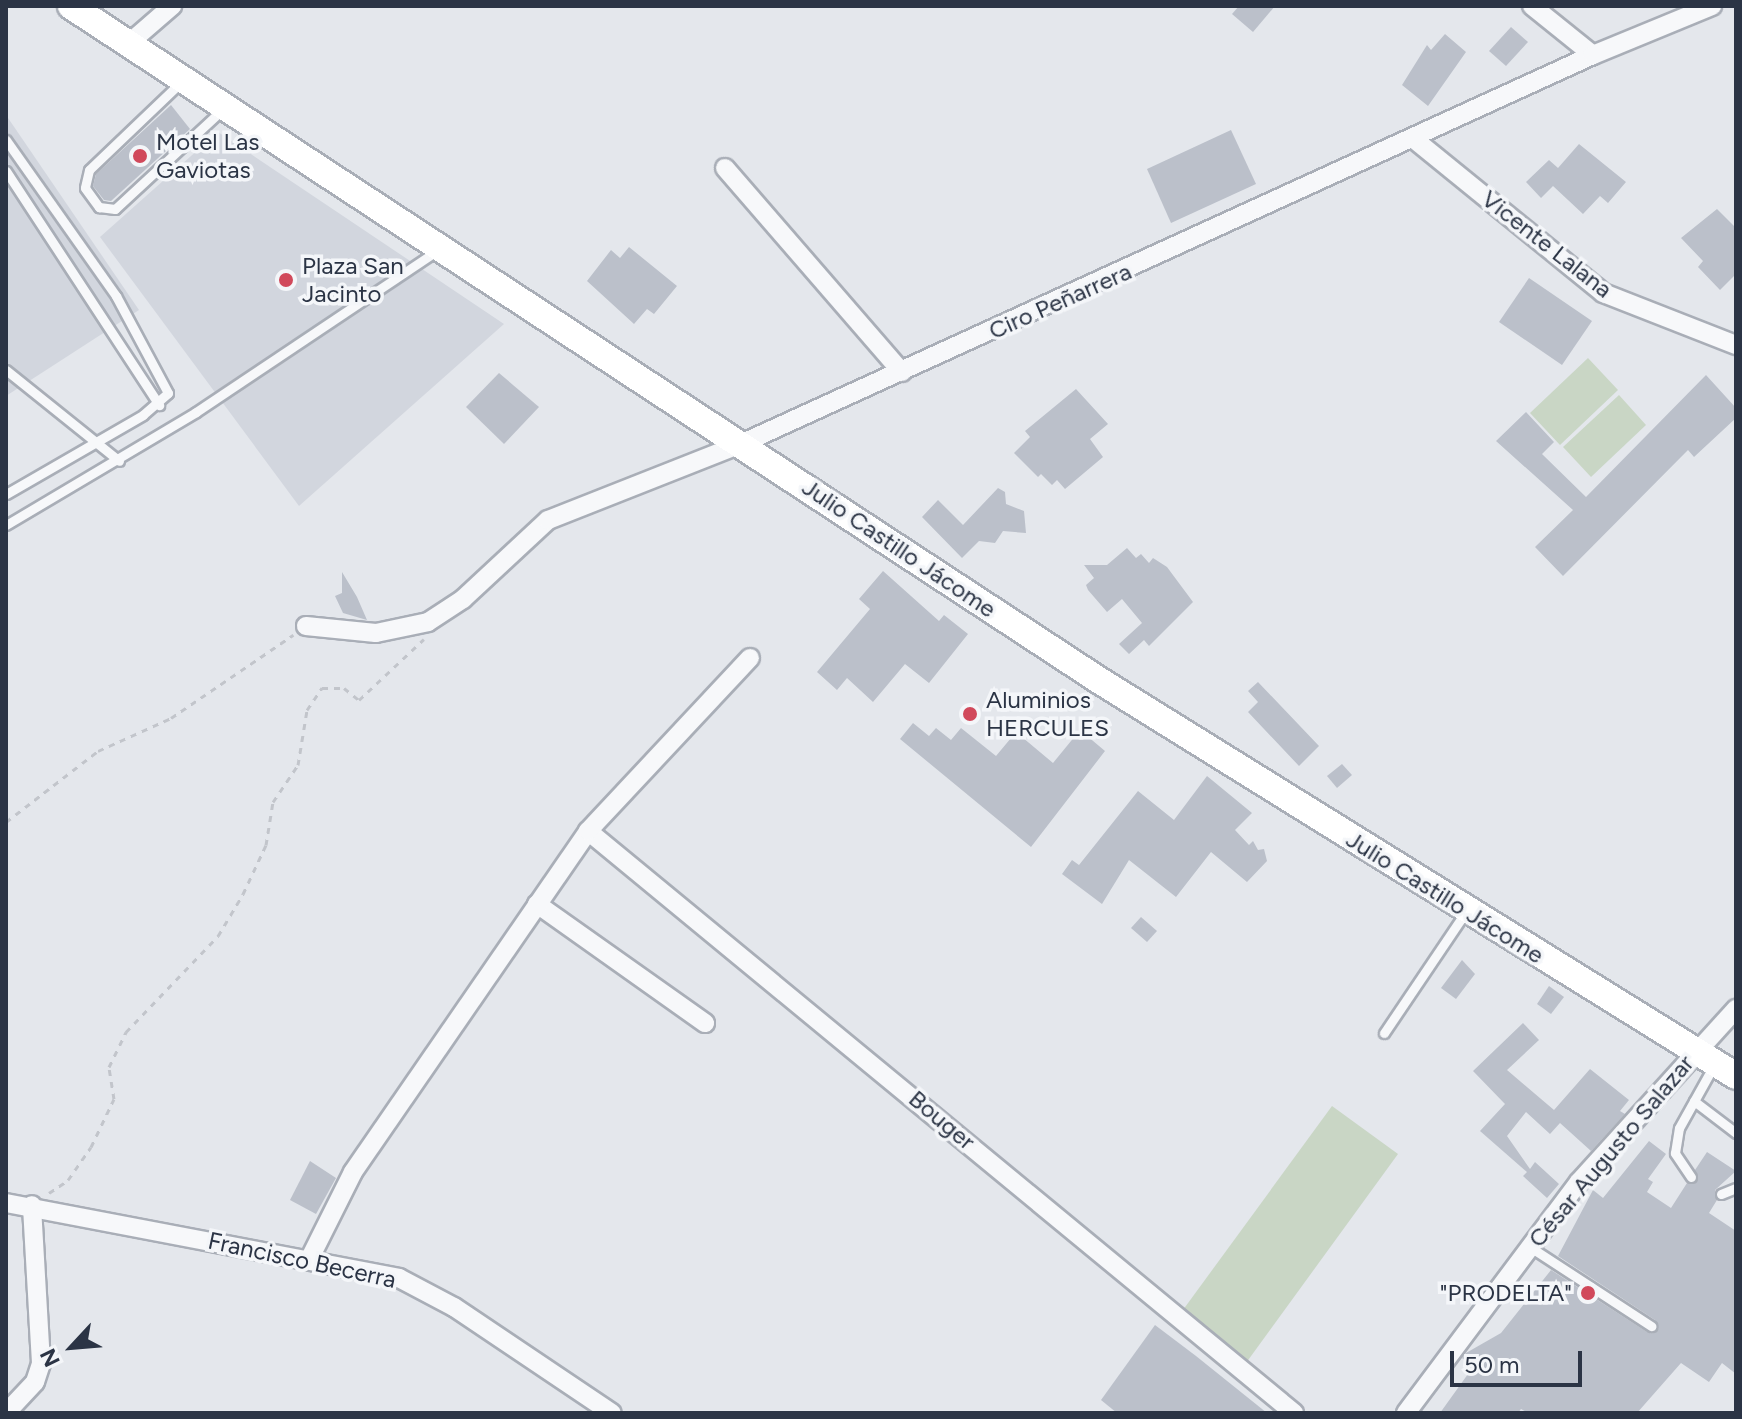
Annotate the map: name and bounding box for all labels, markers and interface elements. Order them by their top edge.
place label: Motel Las Gaviotas [156,128,259,184]
marker: Motel Las Gaviotas [131,147,149,165]
street label: Vicente Lalana [1476,184,1618,304]
place label: Plaza San Jacinto [302,252,404,308]
street label: Ciro Peñarrera [984,257,1136,345]
marker: Plaza San Jacinto [277,271,295,289]
street label: Julio Castillo Jácome [797,473,1001,623]
place label: Aluminios HERCULES [986,686,1109,742]
marker: Aluminios HERCULES [961,705,979,723]
street label: Julio Castillo Jácome [1341,825,1549,969]
street label: César Augusto Salazar [1522,1049,1700,1253]
street label: Bouger [903,1084,981,1156]
street label: Francisco Becerra [205,1226,399,1294]
place label: "PRODELTA" [1440,1279,1572,1307]
marker: "PRODELTA" [1579,1284,1597,1302]
north arrow [32,1307,112,1387]
scale bar [1454,1335,1586,1385]
text: N [34,1344,66,1371]
text: 50 m [1464,1350,1520,1379]

